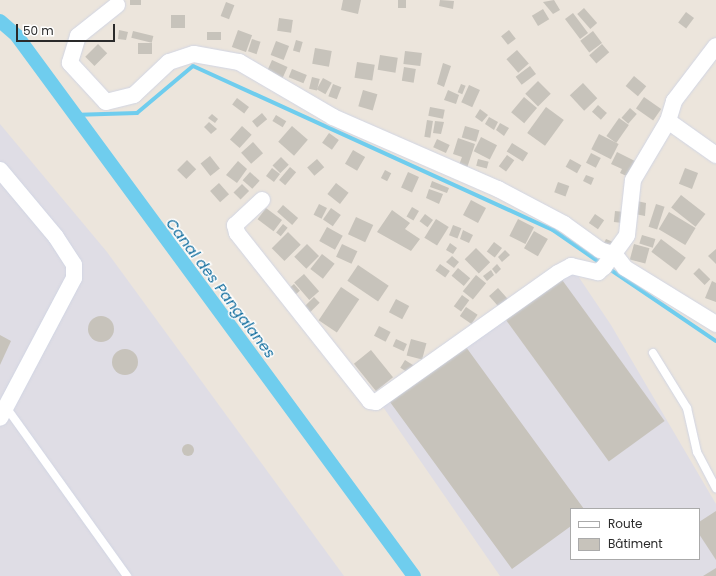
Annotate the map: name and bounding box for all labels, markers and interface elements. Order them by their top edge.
scale bar [18,16,117,42]
text: 50 m [23,22,54,39]
water label: Canal des Pangalanes [162,214,280,362]
legend [570,508,700,560]
text: Route [608,515,642,532]
text: Bâtiment [608,535,663,552]

